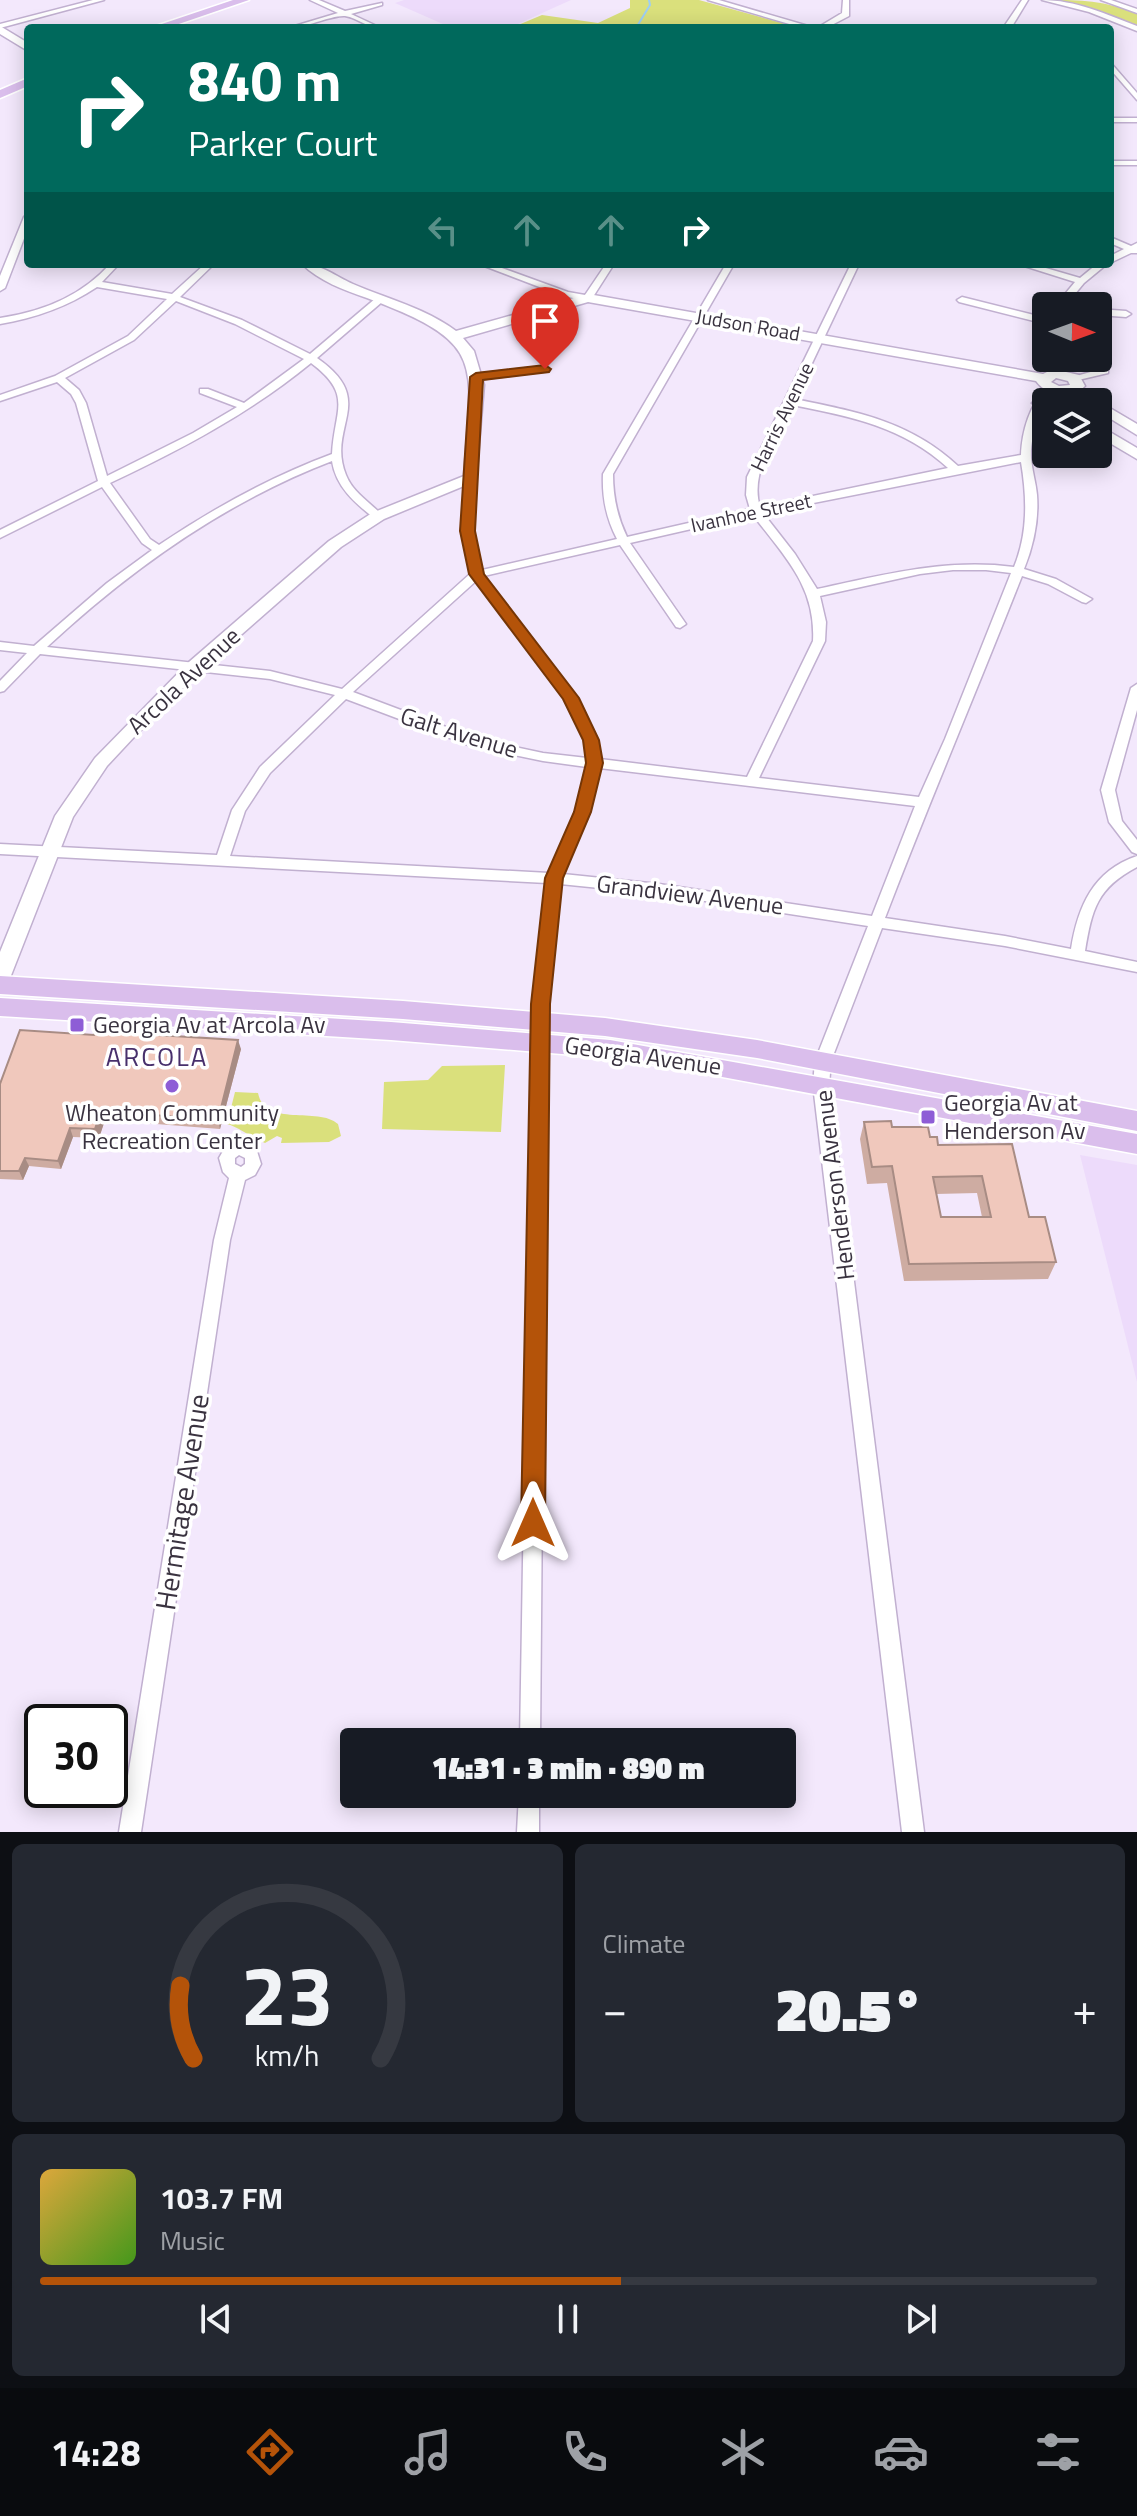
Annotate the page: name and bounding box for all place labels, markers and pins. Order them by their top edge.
pin [511,287,579,369]
place label: Georgia Av at Arcola Av [93,1006,326,1042]
marker: Georgia Av at Arcola Av [68,1016,86,1034]
marker: Wheaton Community Recreation Center [163,1077,181,1095]
place label: Georgia Av at Henderson Av [944,1084,1086,1148]
place label: Wheaton Community Recreation Center [65,1094,279,1158]
marker: Georgia Av at Henderson Av [919,1108,937,1126]

